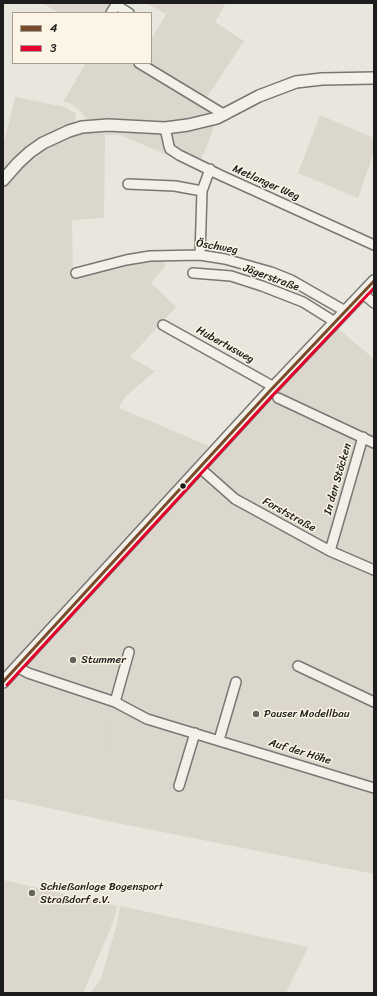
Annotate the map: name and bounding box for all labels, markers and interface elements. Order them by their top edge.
legend [12,12,152,64]
text: 4 [50,17,58,39]
text: 3 [50,37,57,59]
street label: Metlanger Weg [230,162,302,204]
street label: Öschweg [195,237,239,257]
street label: Jägerstraße [241,262,301,294]
street label: Hubertusweg [194,324,256,366]
street label: In den Stöcken [322,442,354,516]
unlabelled marker [178,481,188,491]
street label: Forststraße [260,495,318,535]
place label: Stummer [81,653,126,667]
marker: Stummer [68,655,78,665]
place label: Pauser Modellbau [264,707,350,721]
marker: Pauser Modellbau [251,709,261,719]
street label: Auf der Höhe [267,736,333,768]
place label: Schießanlage Bogensport Straßdorf e.V. [40,880,163,906]
marker: Schießanlage Bogensport Straßdorf e.V. [27,888,37,898]

